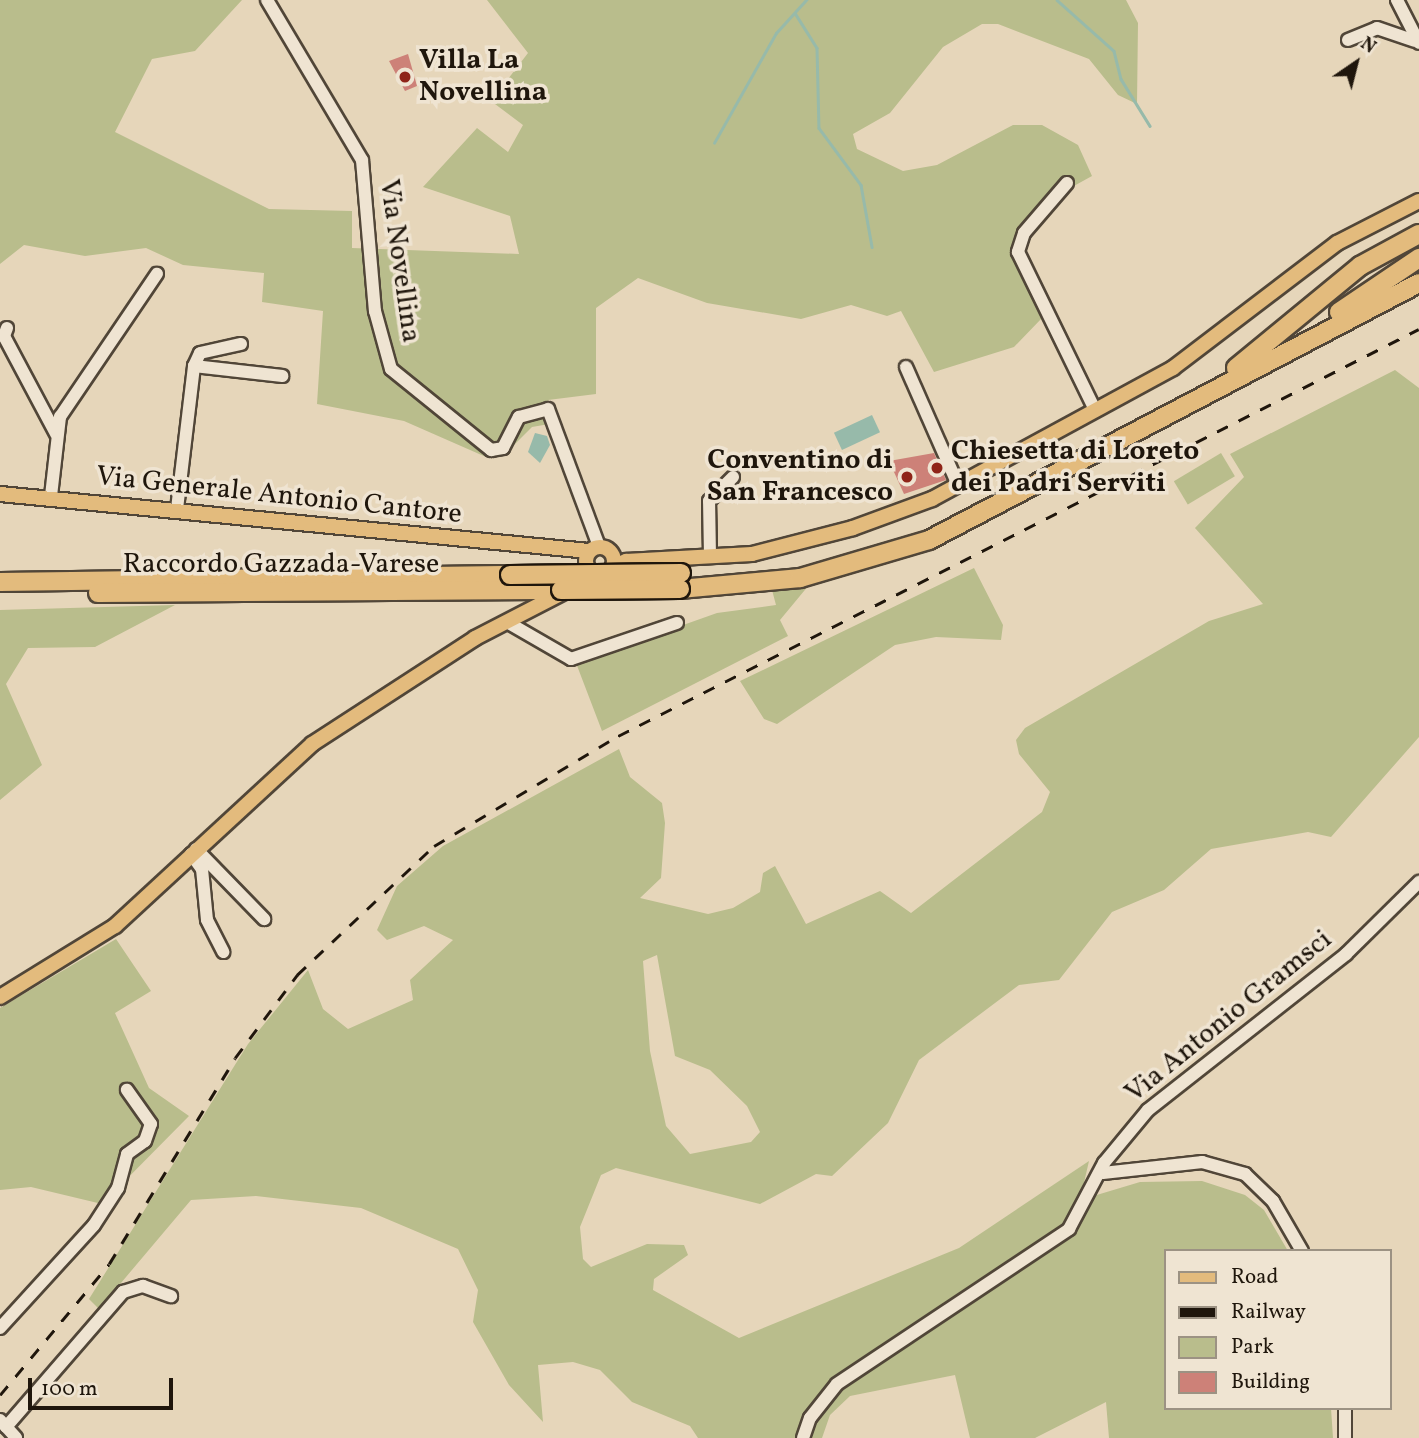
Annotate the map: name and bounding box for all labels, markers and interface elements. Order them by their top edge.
north arrow [1321,28,1391,98]
text: N [1355,31,1381,60]
place label: Villa La Novellina [419,44,547,110]
marker: Villa La Novellina [397,69,413,85]
street label: Via Novellina [371,177,427,345]
place label: Chiesetta di Loreto dei Padri Serviti [951,435,1199,501]
place label: Conventino di San Francesco [707,444,893,510]
street label: Via Generale Antonio Cantore [95,460,463,532]
marker: Chiesetta di Loreto dei Padri Serviti [929,460,945,476]
marker: Conventino di San Francesco [899,469,915,485]
street label: Raccordo Gazzada-Varese [123,548,439,582]
street label: Via Antonio Gramsci [1119,923,1339,1111]
legend [1164,1249,1391,1410]
text: Road [1231,1263,1278,1292]
text: Railway [1231,1298,1306,1327]
text: Park [1231,1333,1274,1362]
scale bar [32,1364,177,1408]
text: Building [1231,1368,1310,1397]
text: 100 m [41,1375,98,1404]

